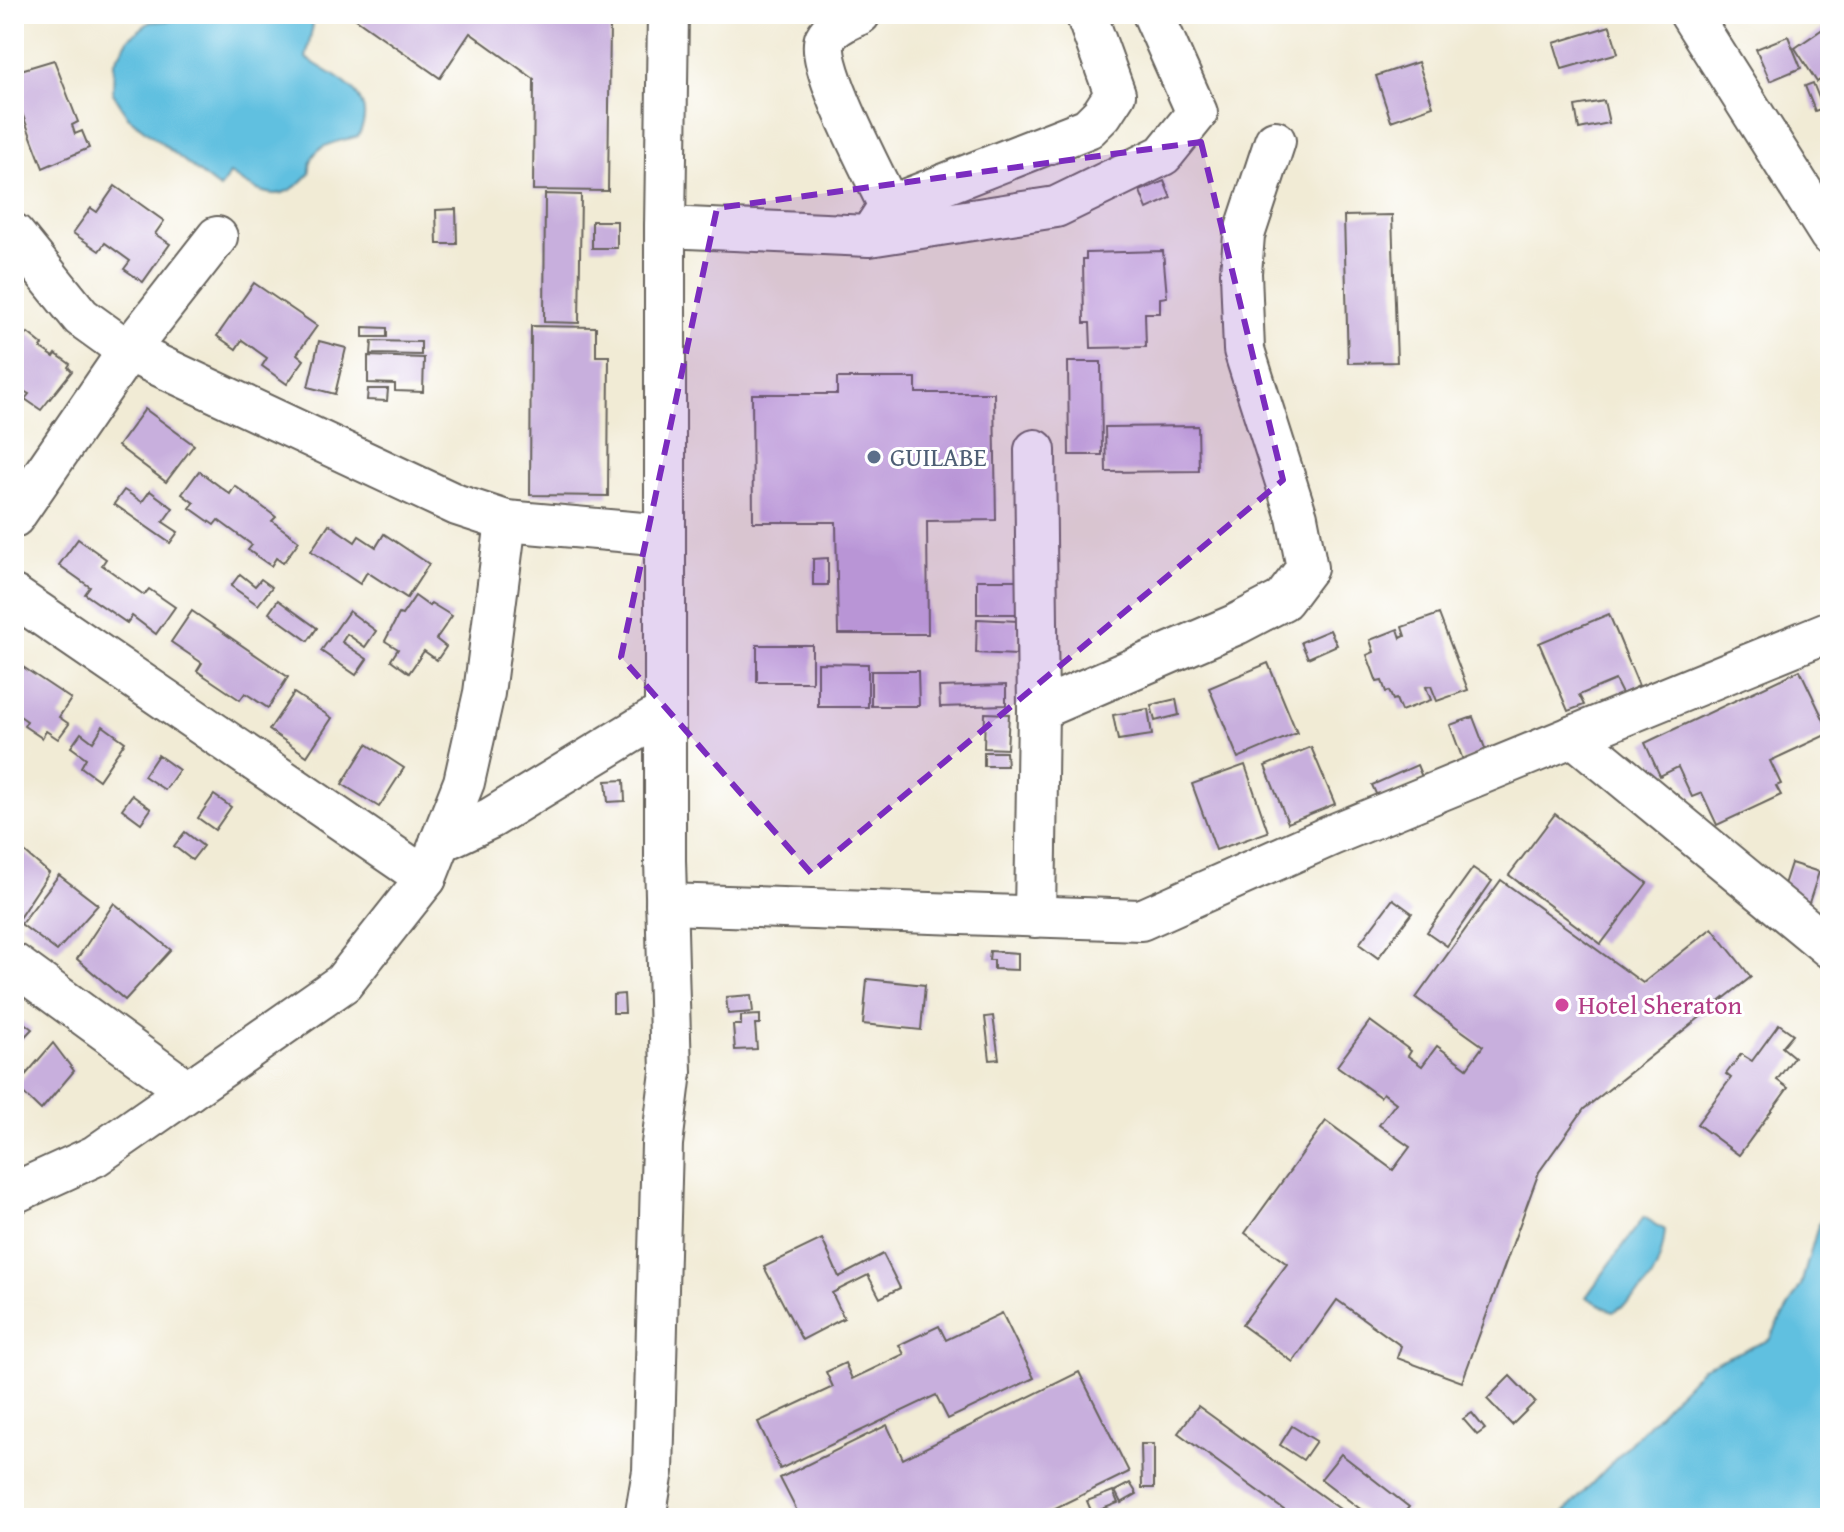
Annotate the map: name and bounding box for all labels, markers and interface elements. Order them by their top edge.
place label: GUILABE [890,437,987,476]
marker: GUILABE [865,448,883,466]
place label: Hotel Sheraton [1578,985,1743,1024]
marker: Hotel Sheraton [1553,996,1571,1014]

